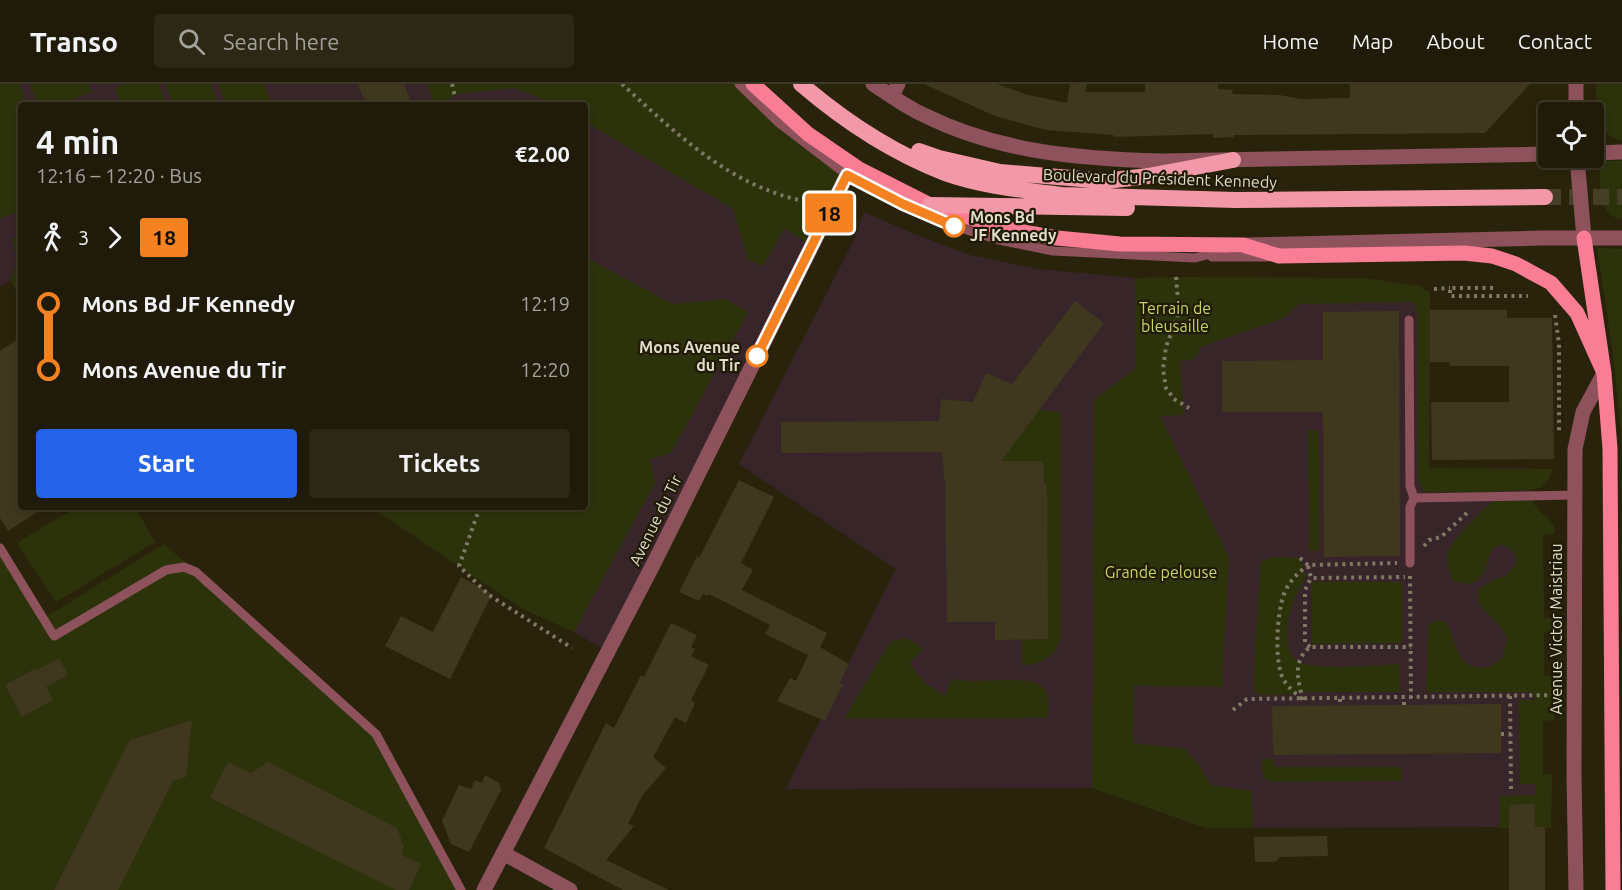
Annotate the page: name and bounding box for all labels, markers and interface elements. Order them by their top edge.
search box [154,14,574,68]
icon: search [175,25,208,58]
text: Transo [30,26,118,57]
text: Search here [223,29,339,54]
text: Home [1262,29,1319,53]
text: Map [1352,29,1393,53]
text: About [1426,29,1485,53]
text: Contact [1518,29,1592,53]
map controls [1538,102,1604,168]
button: locate [1538,102,1604,168]
text: 4 min [36,123,119,160]
text: €2.00 [515,141,570,166]
text: 12:16 – 12:20 · Bus [36,164,202,187]
street label: Boulevard du Président Kennedy [1043,165,1278,191]
line badge: 18 [802,194,856,232]
text: 18 [817,201,841,225]
place label: Mons Bd JF Kennedy [970,208,1057,244]
marker: Mons Bd JF Kennedy [943,215,965,237]
icon: walk [36,221,69,254]
icon: forward [98,221,131,254]
text: 18 [152,225,176,249]
text: 3 [78,226,89,249]
text: Mons Bd JF Kennedy [82,291,295,316]
text: 12:19 [520,292,570,315]
park label: Terrain de bleusaille [1139,299,1211,335]
place label: Mons Avenue du Tir [639,338,740,374]
marker: Mons Avenue du Tir [746,345,768,367]
text: Mons Avenue du Tir [82,357,286,382]
text: 12:20 [520,358,570,381]
button: Start [36,429,297,498]
button: Tickets [309,429,570,498]
street label: Avenue du Tir [625,472,685,568]
street label: Avenue Victor Maistriau [1547,543,1565,715]
park label: Grande pelouse [1105,563,1217,581]

